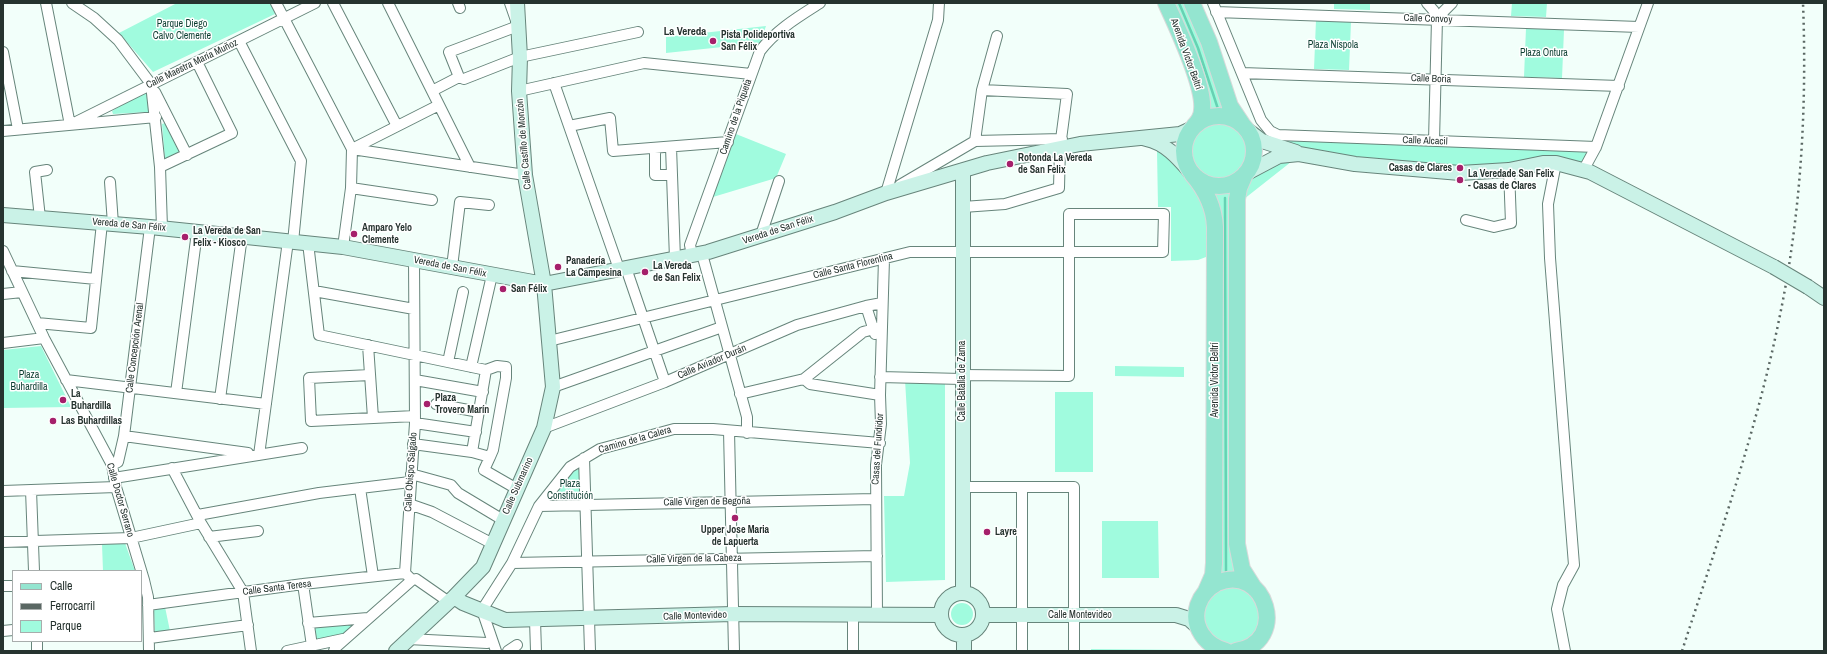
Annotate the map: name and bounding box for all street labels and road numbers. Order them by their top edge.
street label: Calle Convoy [1403,12,1453,26]
street label: Avenida Víctor Beltrí [1168,17,1204,91]
street label: Calle Maestra María Muñoz [144,37,240,91]
street label: Calle Boria [1411,72,1451,86]
street label: Camino de la Piqueta [717,78,755,156]
street label: Calle Castillo de Monzón [514,98,534,190]
street label: Calle Alcacil [1402,134,1448,148]
street label: Vereda de San Félix [741,213,815,247]
street label: Vereda de San Félix [92,216,166,234]
street label: Calle Santa Florentina [812,250,894,282]
street label: Vereda de San Félix [413,254,487,280]
street label: Calle Concepción Arenal [124,302,146,394]
street label: Calle Batalla de Zama [956,341,968,421]
street label: Calle Aviador Durán [676,342,748,382]
street label: Avenida Víctor Beltrí [1209,343,1221,417]
street label: Casas del Fundidor [870,413,886,485]
street label: Camino de la Calera [597,424,673,456]
street label: Calle Obispo Salgado [402,432,420,512]
street label: Calle Submarino [500,456,536,516]
street label: Calle Doctor Serrano [104,462,136,538]
street label: Calle Virgen de Begoña [663,495,751,509]
street label: Calle Virgen de la Cabeza [646,552,742,566]
street label: Calle Santa Teresa [242,578,312,598]
street label: Calle Montevideo [663,609,727,623]
street label: Calle Montevideo [1048,609,1112,621]

